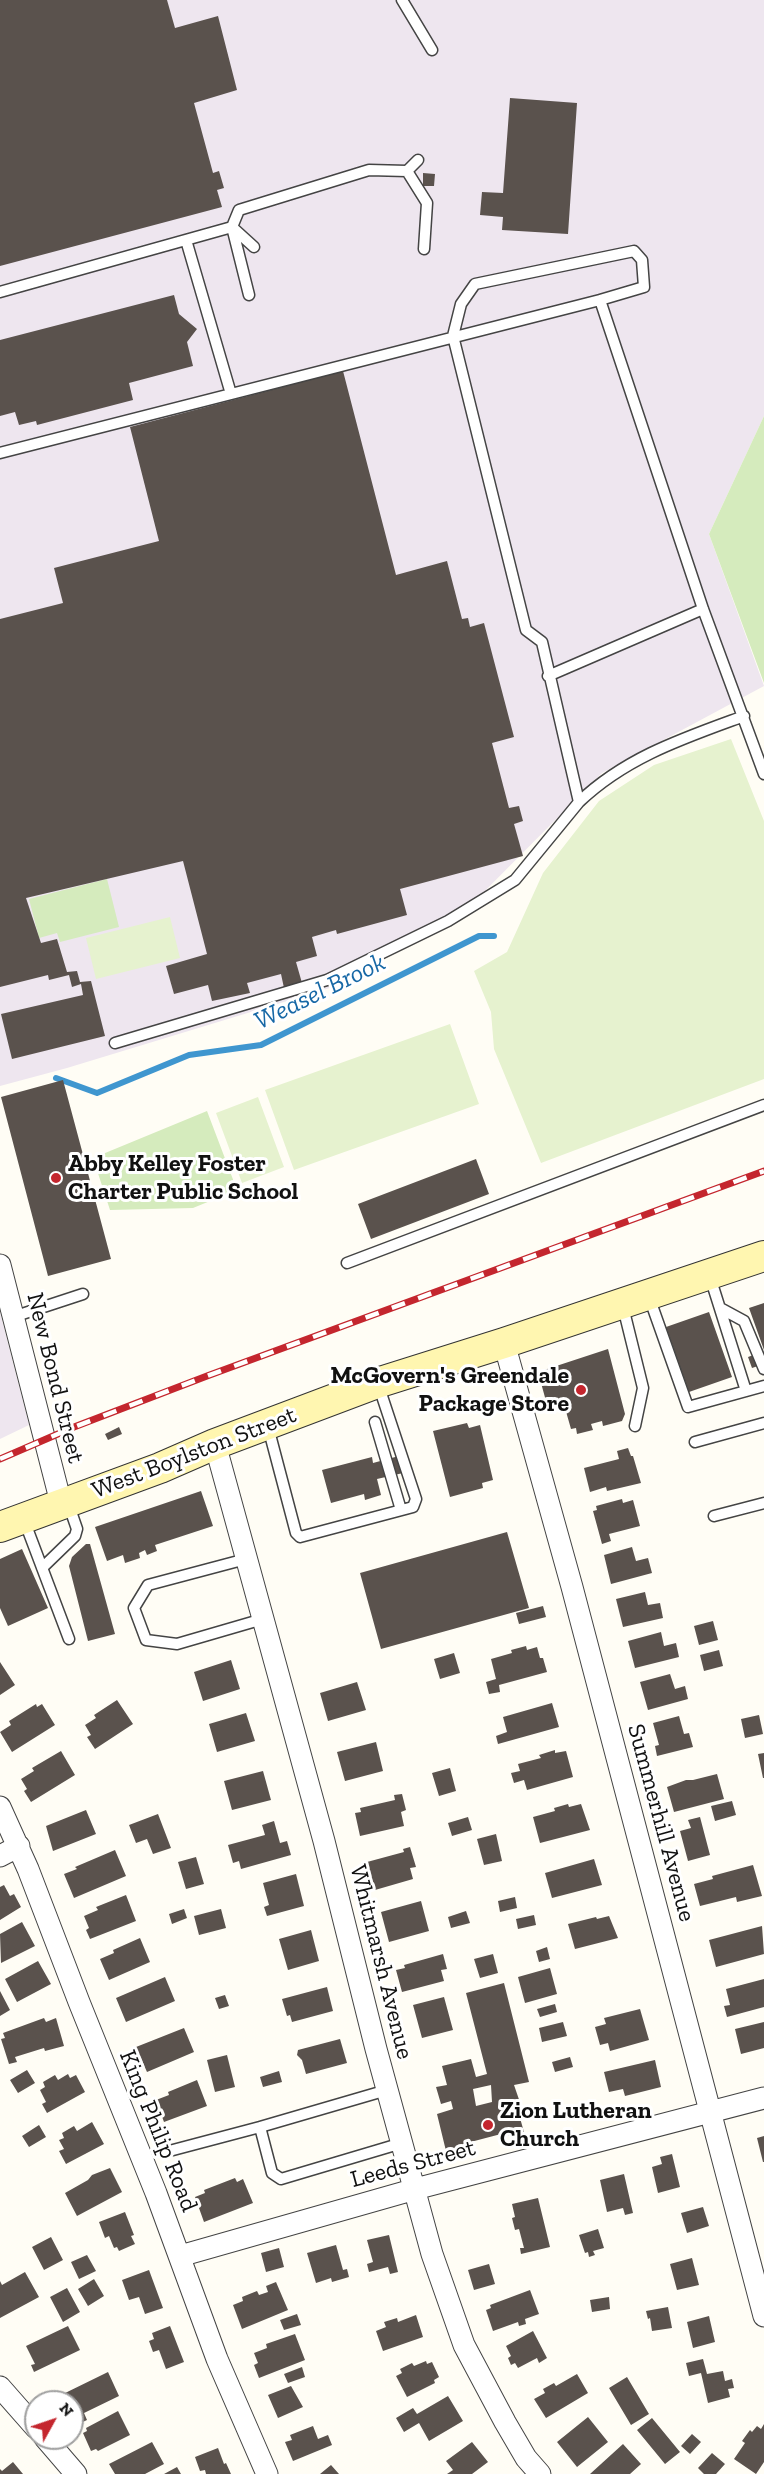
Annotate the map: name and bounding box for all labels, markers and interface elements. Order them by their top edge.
water label: Weasel Brook [250,947,390,1037]
place label: Abby Kelley Foster Charter Public School [68,1150,298,1206]
marker: Abby Kelley Foster Charter Public School [49,1171,63,1185]
street label: New Bond Street [20,1290,90,1466]
place label: McGovern's Greendale Package Store [330,1362,569,1418]
marker: McGovern's Greendale Package Store [574,1383,588,1397]
street label: West Boylston Street [88,1401,300,1505]
street label: Summerhill Avenue [621,1721,701,1925]
street label: Whitmarsh Avenue [343,1862,419,2062]
street label: King Philip Road [112,2046,204,2216]
place label: Zion Lutheran Church [500,2097,652,2153]
marker: Zion Lutheran Church [481,2118,495,2132]
street label: Leeds Street [347,2134,479,2194]
north arrow [24,2390,84,2450]
text: N [55,2399,78,2420]

